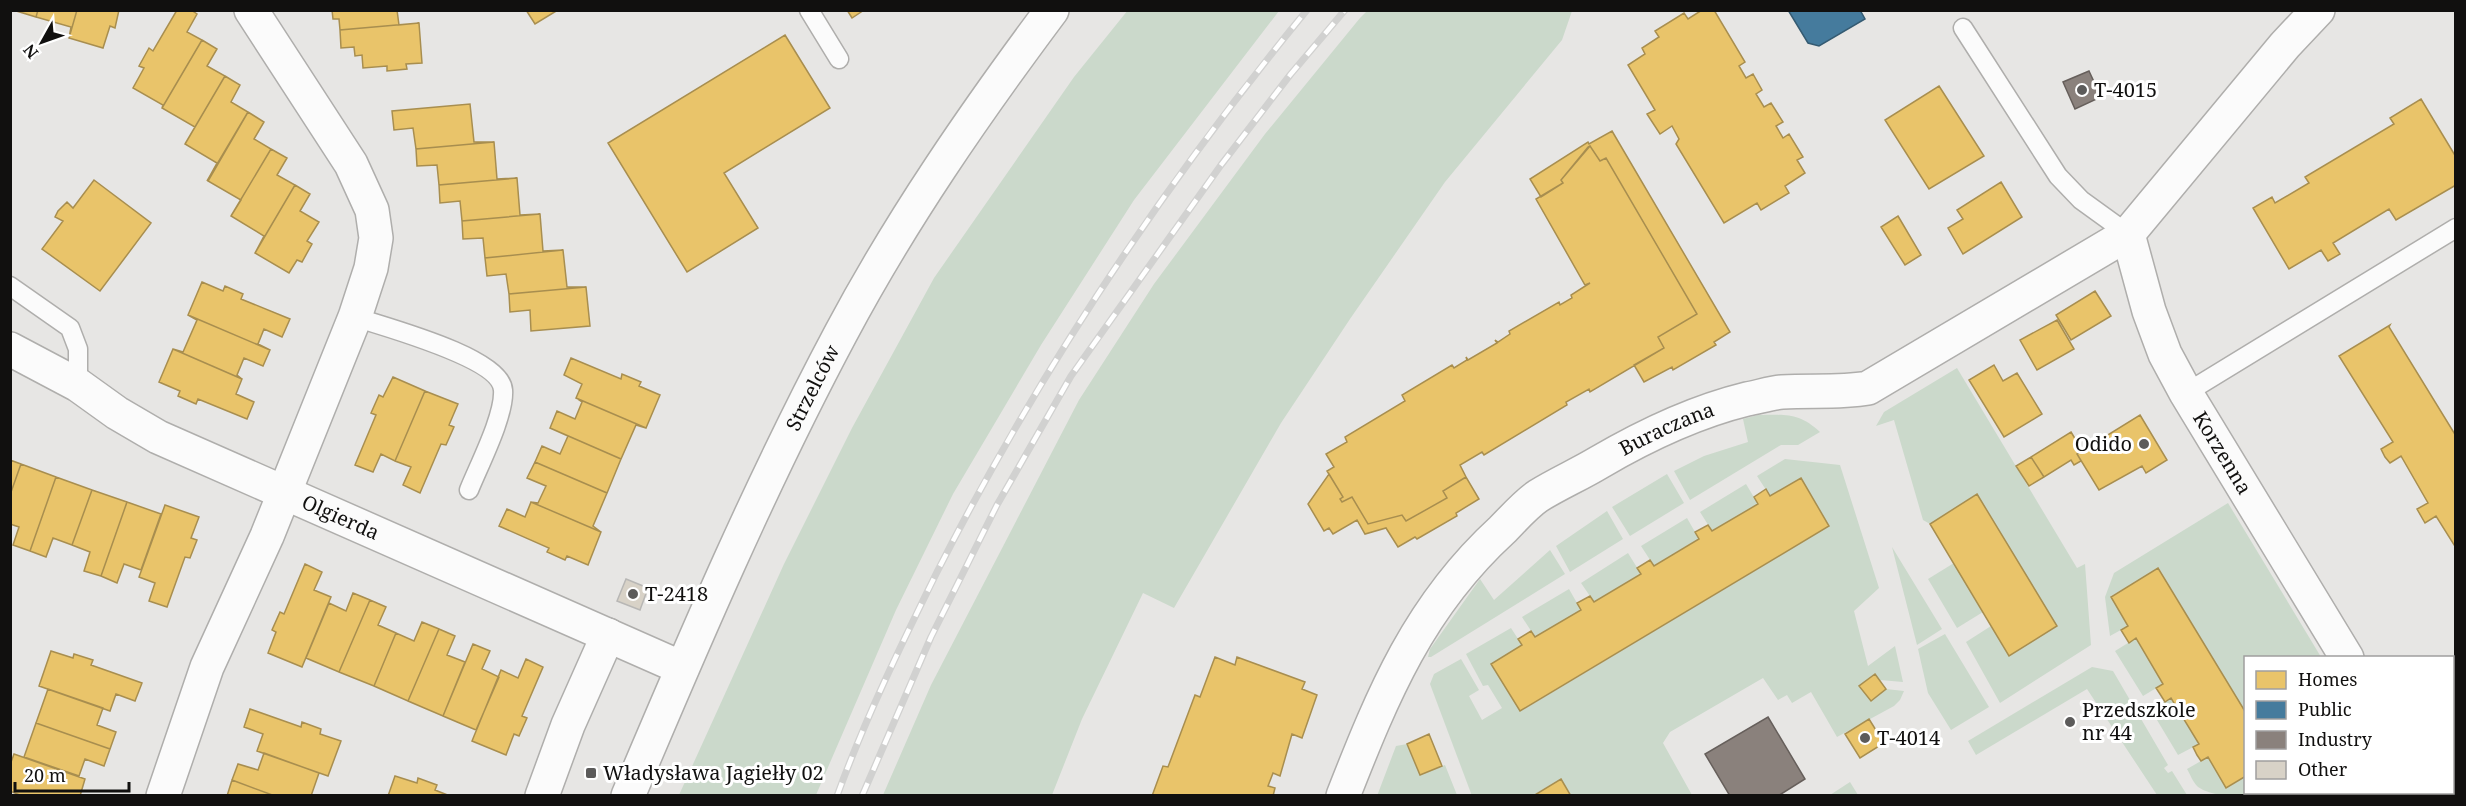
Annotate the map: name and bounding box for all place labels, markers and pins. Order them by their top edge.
place label: T-4015 [2094,76,2157,103]
marker: T-4015 [2075,83,2089,97]
place label: Odido [2075,430,2132,457]
marker: Odido [2137,437,2151,451]
place label: T-2418 [645,580,708,607]
marker: T-2418 [626,587,640,601]
place label: Przedszkole nr 44 [2082,696,2196,746]
marker: Przedszkole nr 44 [2063,715,2077,729]
place label: T-4014 [1877,724,1940,751]
marker: T-4014 [1858,731,1872,745]
place label: Władysława Jagiełły 02 [603,759,824,786]
marker: Władysława Jagiełły 02 [584,766,598,780]

